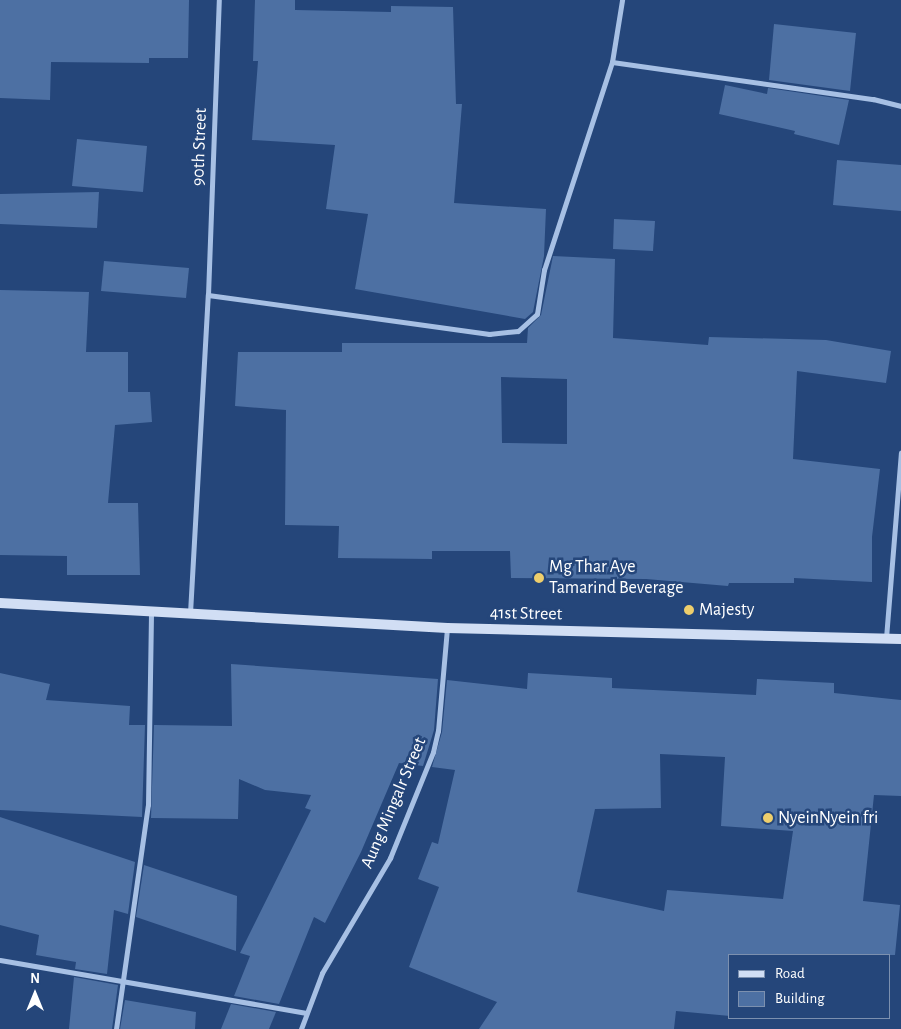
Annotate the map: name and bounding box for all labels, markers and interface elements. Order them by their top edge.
street label: 90th Street [188,107,212,187]
place label: Mg Thar Aye Tamarind Beverage [549,557,684,600]
marker: Mg Thar Aye Tamarind Beverage [533,572,545,584]
place label: Majesty [699,599,754,621]
street label: 41st Street [490,603,562,625]
marker: Majesty [683,604,695,616]
street label: Aung Mingalr Street [357,734,431,872]
place label: NyeinNyein fri [778,807,878,829]
marker: NyeinNyein fri [762,812,774,824]
legend [728,954,891,1019]
text: Road [775,966,805,981]
north arrow [10,969,60,1019]
text: N [30,972,40,986]
text: Building [775,991,825,1006]

